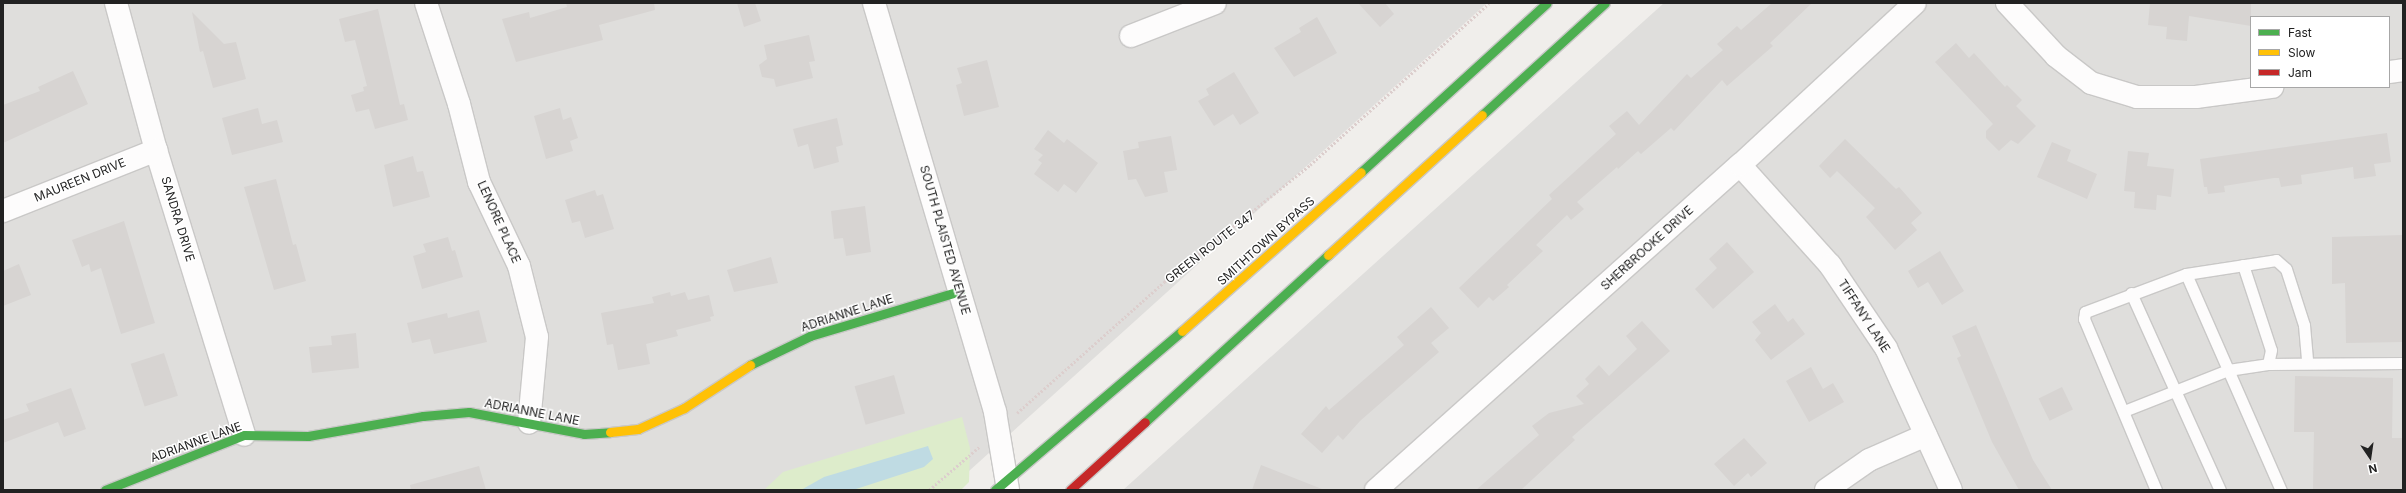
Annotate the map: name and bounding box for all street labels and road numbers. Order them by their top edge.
street label: MAUREEN DRIVE [32,155,128,205]
street label: SOUTH PLAISTED AVENUE [917,164,973,316]
street label: SANDRA DRIVE [158,175,198,263]
street label: LENORE PLACE [474,178,524,266]
street label: SMITHTOWN BYPASS [1214,194,1318,288]
street label: SHERBROOKE DRIVE [1598,203,1696,293]
street label: GREEN ROUTE 347 [1162,208,1258,286]
street label: TIFFANY LANE [1835,277,1893,355]
street label: ADRIANNE LANE [799,291,895,335]
street label: ADRIANNE LANE [483,396,581,428]
street label: ADRIANNE LANE [148,419,244,465]

